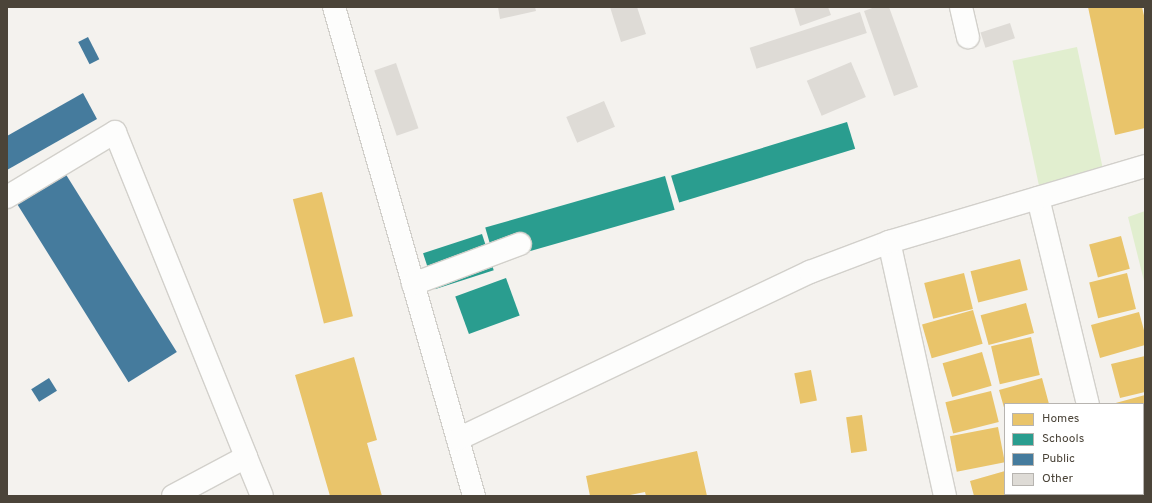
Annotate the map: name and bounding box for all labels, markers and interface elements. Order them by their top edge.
legend [1004,403,1144,495]
text: Homes [1042,411,1079,427]
text: Schools [1042,431,1084,447]
text: Public [1042,451,1075,467]
text: Other [1042,471,1073,487]

